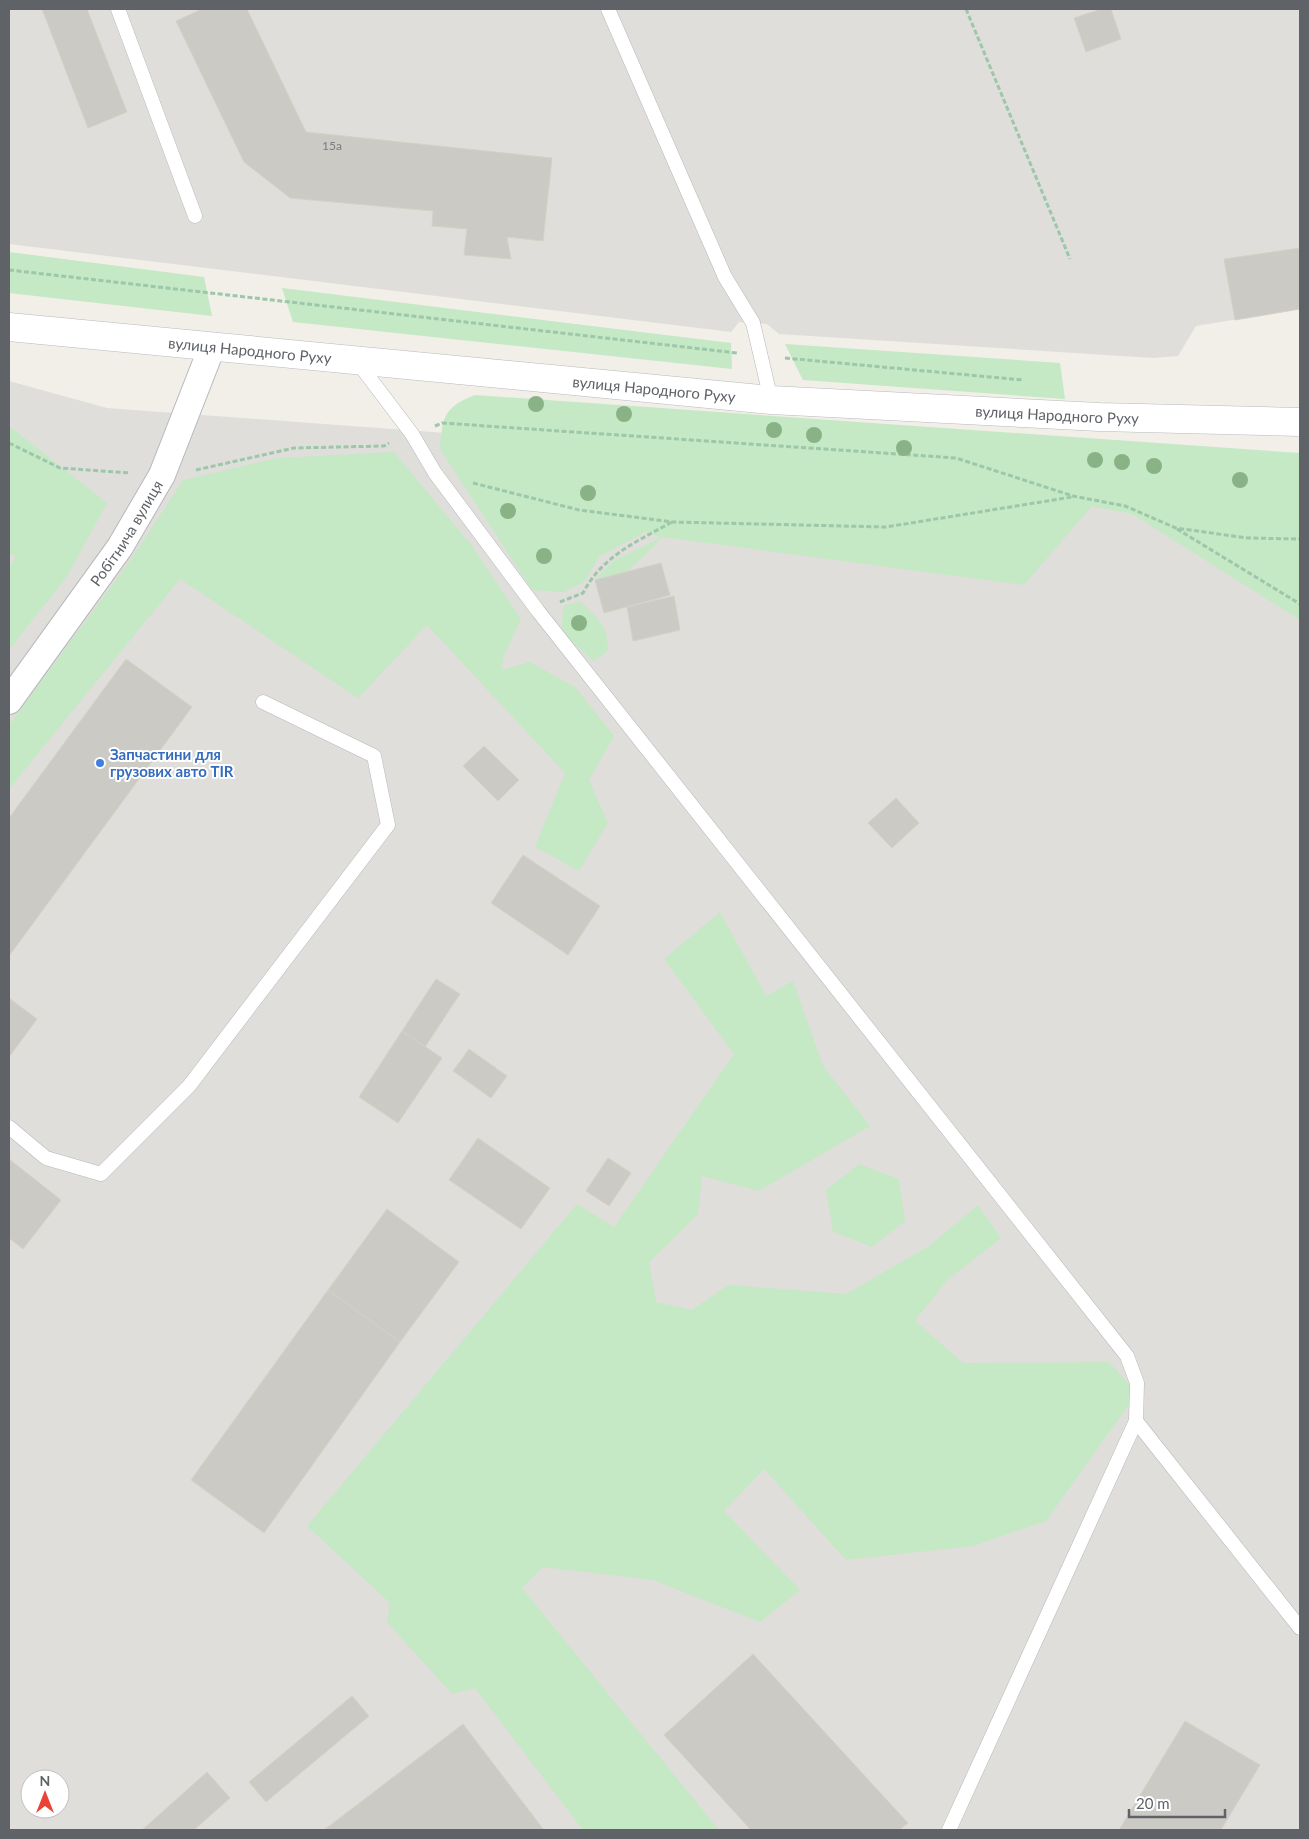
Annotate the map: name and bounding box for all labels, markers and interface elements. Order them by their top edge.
house number: 15а [322,138,342,153]
street label: вулиця Народного Руху [167,333,333,367]
street label: вулиця Народного Руху [572,372,737,406]
street label: вулиця Народного Руху [975,402,1139,427]
street label: Робітнича вулиця [86,477,166,589]
place label: Запчастини для грузових авто TIR [110,745,234,780]
marker: Запчастини для грузових авто TIR [94,757,106,769]
north arrow [20,1769,70,1819]
text: N [40,1772,50,1789]
scale bar [1129,1786,1225,1818]
text: 20 m [1136,1794,1170,1812]

